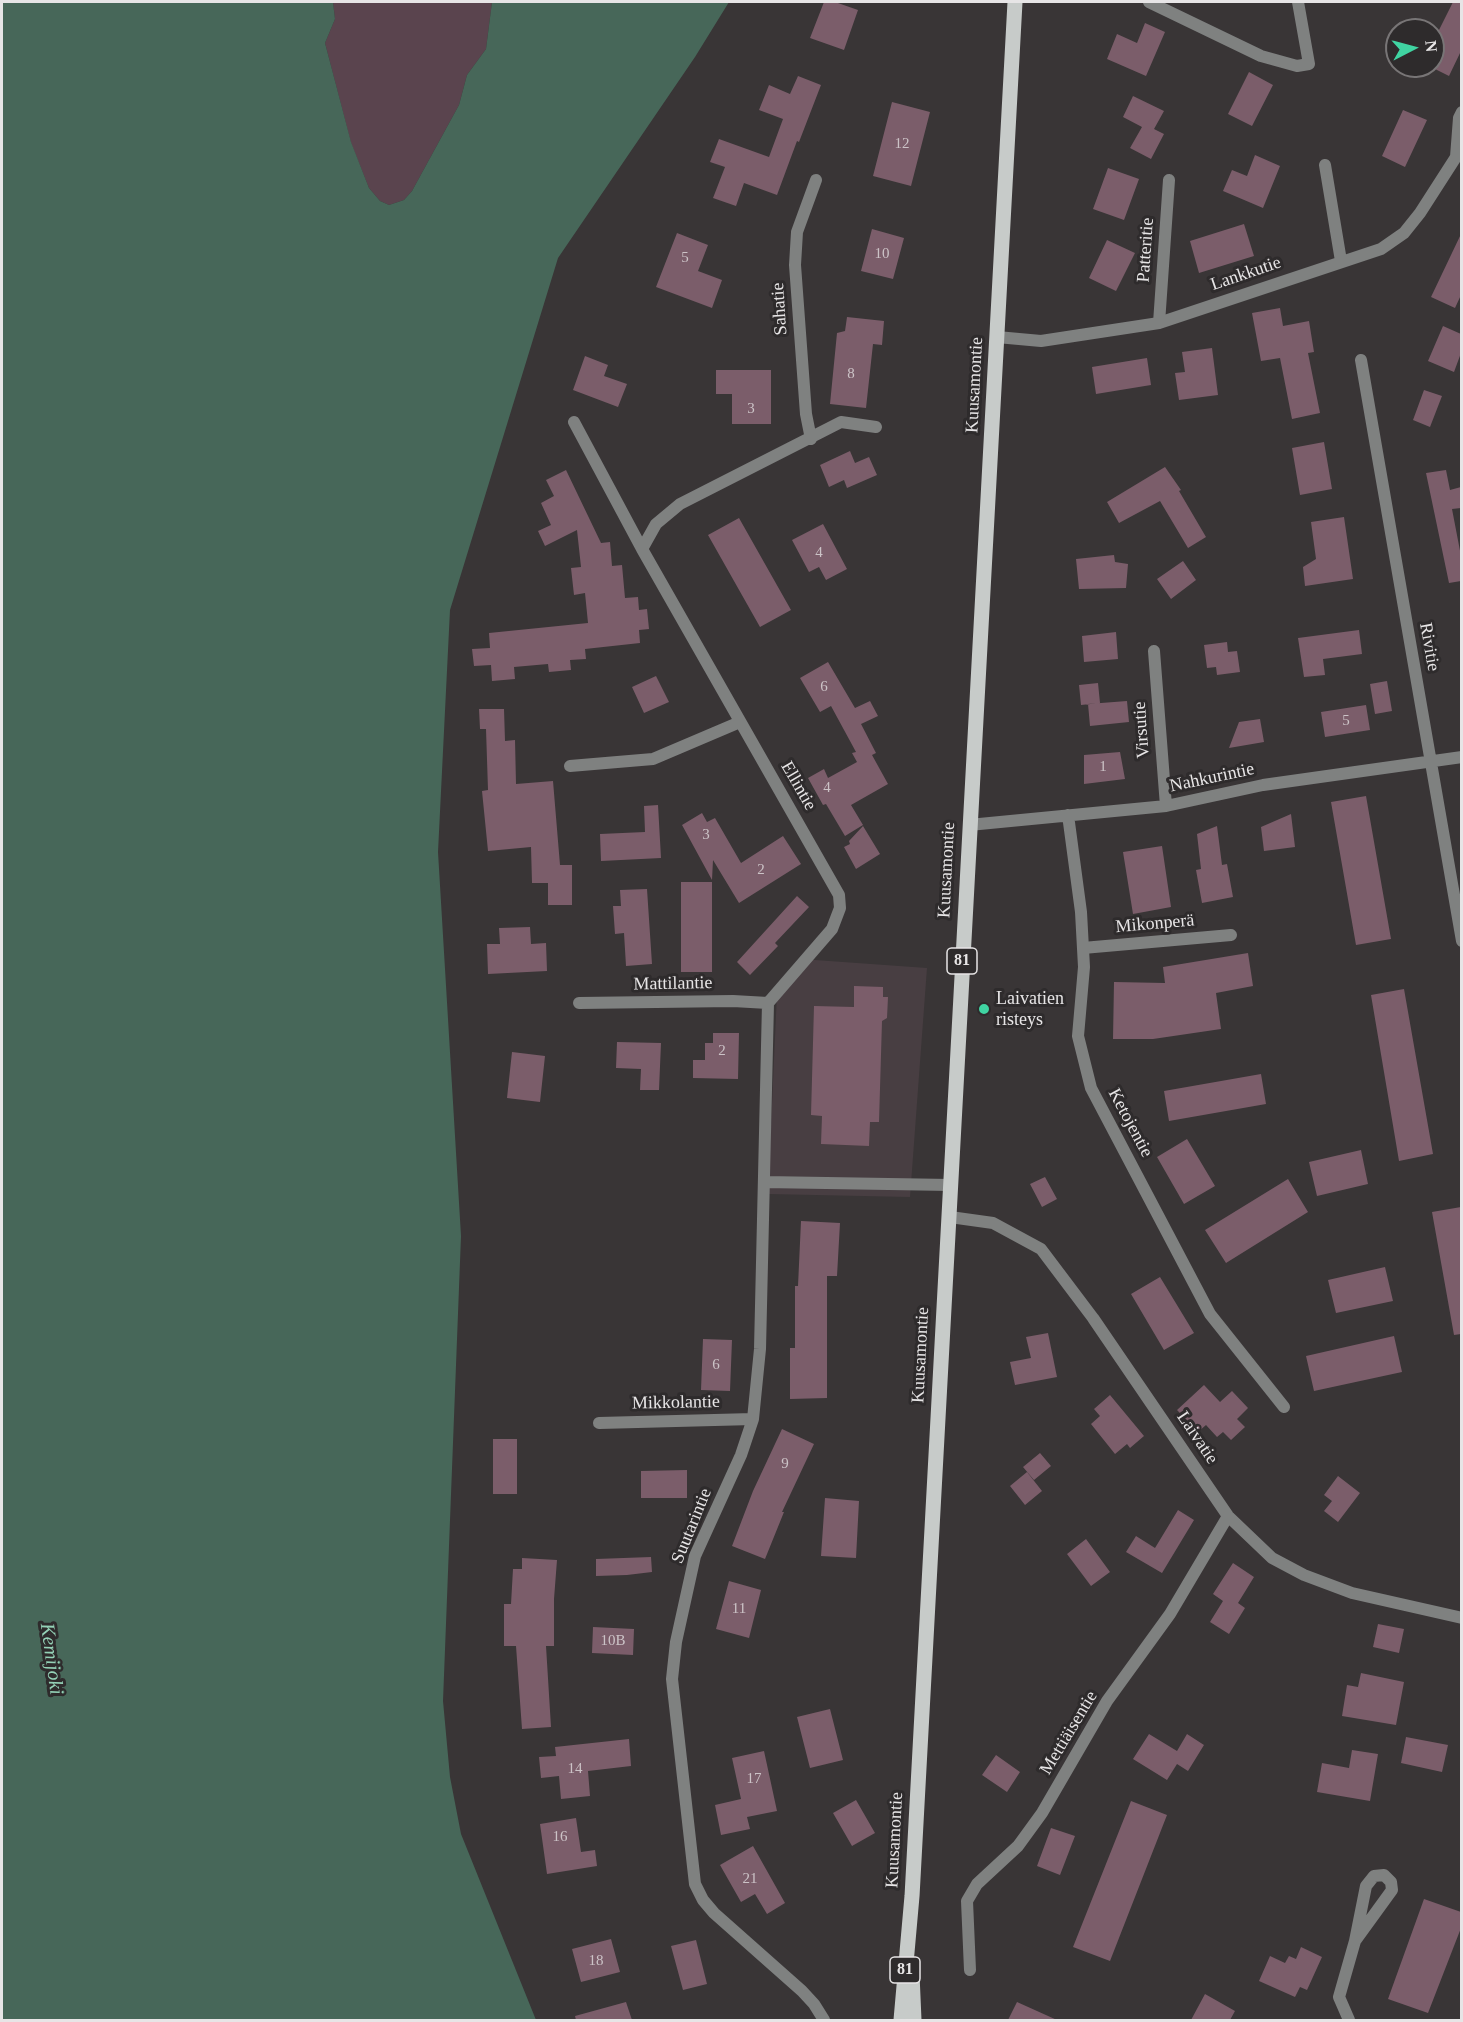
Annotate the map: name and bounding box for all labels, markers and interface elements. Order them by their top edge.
north arrow [1385,18,1445,78]
text: N [1422,40,1440,53]
house number: 12 [894,135,910,153]
street label: Patteritie [1133,217,1159,283]
house number: 10 [874,245,890,263]
house number: 5 [681,249,689,267]
street label: Lankkutie [1208,252,1284,296]
street label: Sahatie [767,282,793,336]
street label: Kuusamontie [962,337,988,433]
house number: 8 [847,365,855,383]
house number: 3 [747,400,755,418]
house number: 4 [815,544,823,562]
street label: Rivitie [1414,621,1444,673]
house number: 6 [820,678,828,696]
street label: Virsutie [1129,701,1155,759]
house number: 5 [1342,712,1350,730]
street label: Ellintie [775,758,821,814]
house number: 1 [1099,758,1107,776]
street label: Nahkurintie [1168,758,1256,798]
house number: 4 [823,779,831,797]
street label: Kuusamontie [934,822,960,918]
house number: 3 [702,826,710,844]
house number: 2 [757,861,765,879]
street label: Mikonperä [1115,910,1195,938]
road number: 81 [947,948,977,974]
street label: Mattilantie [633,973,713,995]
place label: Laivatien risteys [996,988,1064,1030]
marker: Laivatien risteys [977,1002,991,1016]
house number: 2 [718,1042,726,1060]
street label: Ketojentie [1103,1085,1157,1161]
street label: Kuusamontie [908,1307,934,1403]
house number: 6 [712,1356,720,1374]
street label: Mikkolantie [632,1391,720,1415]
street label: Laivatie [1172,1408,1222,1468]
house number: 9 [781,1455,789,1473]
street label: Suutarintie [667,1485,717,1567]
house number: 11 [732,1600,746,1618]
water label: Kemijoki [34,1622,68,1696]
house number: 10B [600,1632,626,1650]
street label: Mettiäisentie [1036,1687,1102,1779]
house number: 14 [568,1760,582,1778]
house number: 17 [746,1770,762,1788]
street label: Kuusamontie [882,1792,908,1888]
house number: 16 [552,1828,568,1846]
house number: 21 [742,1870,758,1888]
house number: 18 [588,1952,604,1970]
road number: 81 [890,1957,920,1983]

